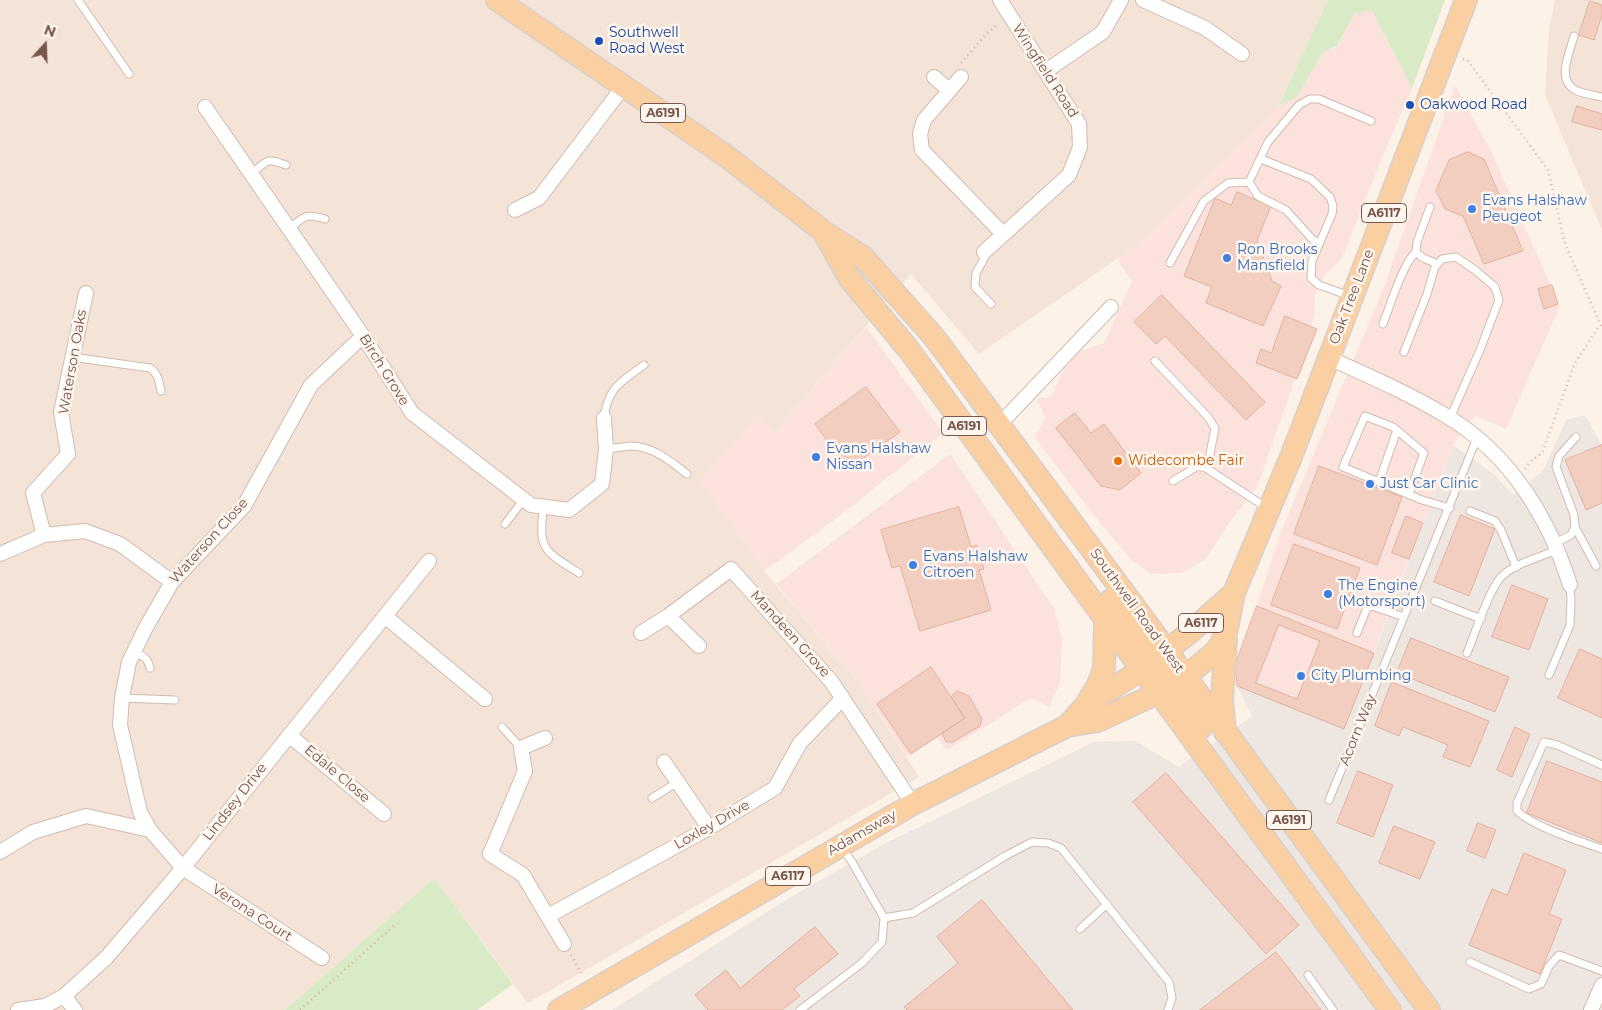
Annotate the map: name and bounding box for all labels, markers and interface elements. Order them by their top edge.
north arrow [20,20,70,70]
text: N [42,21,59,41]
street label: Wingfield Road [1008,21,1082,121]
place label: Southwell Road West [609,25,685,58]
marker: Southwell Road West [593,35,605,47]
place label: Oakwood Road [1420,97,1527,113]
marker: Oakwood Road [1404,99,1416,111]
road number: A6191 [640,104,686,122]
place label: Evans Halshaw Peugeot [1482,193,1587,226]
marker: Evans Halshaw Peugeot [1466,203,1478,215]
road number: A6117 [1362,204,1406,222]
place label: Ron Brooks Mansfield [1237,242,1318,274]
street label: Oak Tree Lane [1326,247,1378,347]
marker: Ron Brooks Mansfield [1221,252,1233,264]
street label: Waterson Oaks [56,308,90,416]
street label: Birch Grove [355,331,413,409]
road number: A6191 [942,416,986,436]
place label: Evans Halshaw Nissan [826,441,931,474]
marker: Evans Halshaw Nissan [810,451,822,463]
place label: Widecombe Fair [1128,453,1244,469]
marker: Widecombe Fair [1112,455,1124,467]
place label: Just Car Clinic [1380,476,1479,492]
marker: Just Car Clinic [1364,478,1376,490]
street label: Waterson Close [166,495,252,587]
street label: Southwell Road West [1086,546,1188,676]
place label: Evans Halshaw Citroen [923,549,1028,582]
marker: Evans Halshaw Citroen [907,559,919,571]
place label: The Engine (Motorsport) [1338,578,1426,610]
street label: Mandeen Grove [747,587,833,681]
marker: The Engine (Motorsport) [1322,588,1334,600]
road number: A6117 [1178,614,1224,632]
place label: City Plumbing [1311,668,1411,684]
marker: City Plumbing [1295,670,1307,682]
street label: Acorn Way [1336,692,1380,768]
street label: Edale Close [301,742,373,806]
street label: Lindsey Drive [199,760,271,844]
street label: Loxley Drive [671,797,753,853]
street label: Adamsway [825,807,899,859]
road number: A6191 [1266,810,1312,830]
road number: A6117 [766,866,810,886]
street label: Verona Court [209,881,295,945]

